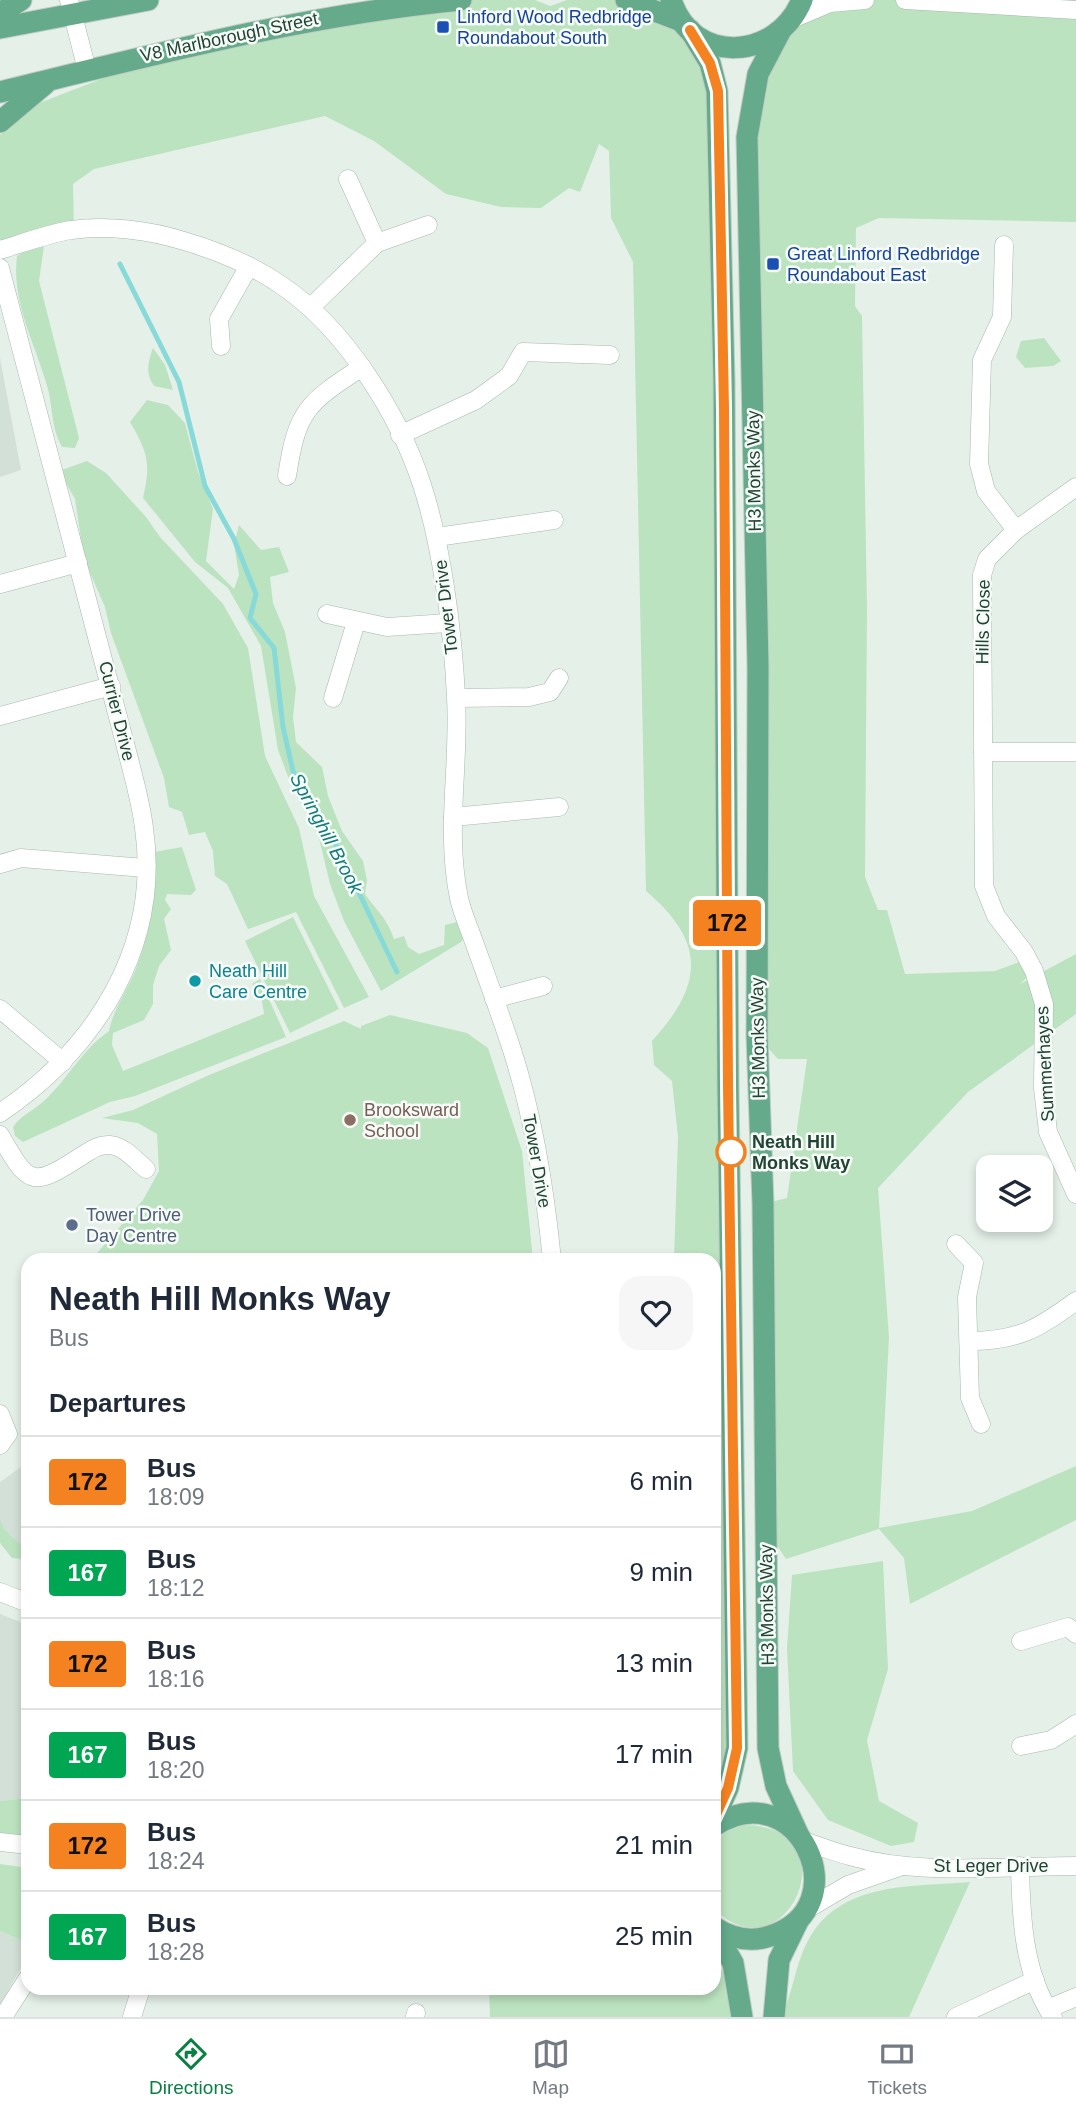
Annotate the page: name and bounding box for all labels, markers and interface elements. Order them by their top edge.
place label: Linford Wood Redbridge Roundabout South [457,7,652,48]
street label: V8 Marlborough Street [138,8,320,66]
marker: Linford Wood Redbridge Roundabout South [435,19,451,35]
place label: Great Linford Redbridge Roundabout East [787,244,980,285]
marker: Great Linford Redbridge Roundabout East [765,256,781,272]
street label: H3 Monks Way [743,410,765,532]
street label: Tower Drive [430,559,462,655]
street label: Hills Close [972,579,994,665]
street label: Currier Drive [95,659,139,763]
water label: Springhill Brook [286,770,368,898]
line badge: 172 [687,900,767,946]
text: 172 [707,909,747,936]
place label: Neath Hill Care Centre [209,961,307,1002]
marker: Neath Hill Care Centre [187,973,203,989]
street label: H3 Monks Way [747,977,769,1099]
street label: Summerhayes [1032,1006,1058,1122]
place label: Brooksward School [364,1100,459,1141]
marker: Brooksward School [342,1112,358,1128]
street label: Tower Drive [519,1112,555,1210]
place label: Neath Hill Monks Way [752,1132,850,1173]
marker: Neath Hill Monks Way [716,1137,746,1167]
map controls [976,1155,1053,1232]
button: layers [976,1155,1053,1232]
place label: Tower Drive Day Centre [86,1205,181,1246]
marker: Tower Drive Day Centre [64,1217,80,1233]
button: heart [619,1276,693,1350]
text: Neath Hill Monks Way [49,1280,391,1317]
text: Bus [49,1325,89,1351]
text: Departures [49,1388,186,1418]
text: Bus [147,1453,196,1483]
text: 6 min [629,1466,693,1496]
text: 172 [67,1468,108,1495]
text: 18:09 [147,1484,205,1510]
text: Bus [147,1544,196,1574]
street label: H3 Monks Way [756,1544,778,1666]
text: 9 min [629,1557,693,1587]
text: 167 [67,1559,108,1586]
text: 18:12 [147,1575,205,1601]
text: Bus [147,1635,196,1665]
text: 13 min [615,1648,693,1678]
text: 172 [67,1650,108,1677]
text: 18:16 [147,1666,205,1692]
text: Bus [147,1726,196,1756]
text: 17 min [615,1739,693,1769]
text: 167 [67,1741,108,1768]
text: 18:20 [147,1757,205,1783]
text: Bus [147,1817,196,1847]
text: 21 min [615,1830,693,1860]
text: 172 [67,1832,108,1859]
text: 18:24 [147,1848,205,1874]
street label: St Leger Drive [933,1856,1049,1876]
text: Bus [147,1908,196,1938]
text: 25 min [615,1921,693,1951]
text: 167 [67,1923,108,1950]
text: 18:28 [147,1939,205,1965]
tab: Directions [149,2035,233,2099]
tab: Map [532,2035,570,2099]
tab: Tickets [868,2035,927,2099]

